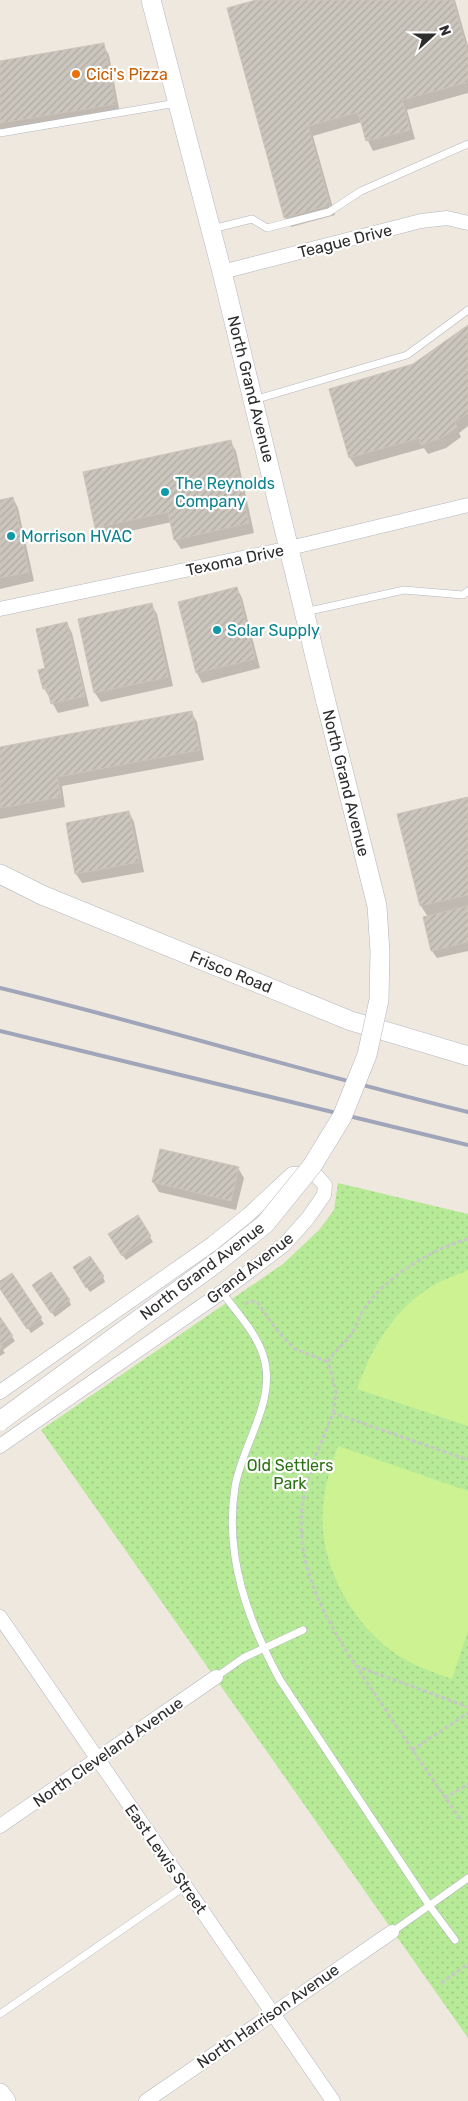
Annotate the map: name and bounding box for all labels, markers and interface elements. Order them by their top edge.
north arrow [408,10,458,60]
text: N [435,23,454,38]
place label: Cici's Pizza [86,65,168,84]
marker: Cici's Pizza [70,68,82,80]
street label: Teague Drive [296,220,394,262]
street label: North Grand Avenue [224,314,278,464]
place label: The Reynolds Company [175,474,275,511]
marker: The Reynolds Company [159,486,171,498]
place label: Morrison HVAC [21,527,132,546]
marker: Morrison HVAC [5,530,17,542]
street label: Texoma Drive [184,540,286,580]
place label: Solar Supply [227,621,320,640]
marker: Solar Supply [211,624,223,636]
street label: North Grand Avenue [319,708,373,858]
street label: Frisco Road [187,947,275,997]
street label: North Grand Avenue [136,1218,268,1324]
street label: Grand Avenue [203,1228,297,1308]
park label: Old Settlers Park [247,1456,333,1493]
street label: North Cleveland Avenue [29,1693,187,1811]
street label: East Lewis Street [121,1801,211,1917]
street label: North Harrison Avenue [193,1960,343,2072]

